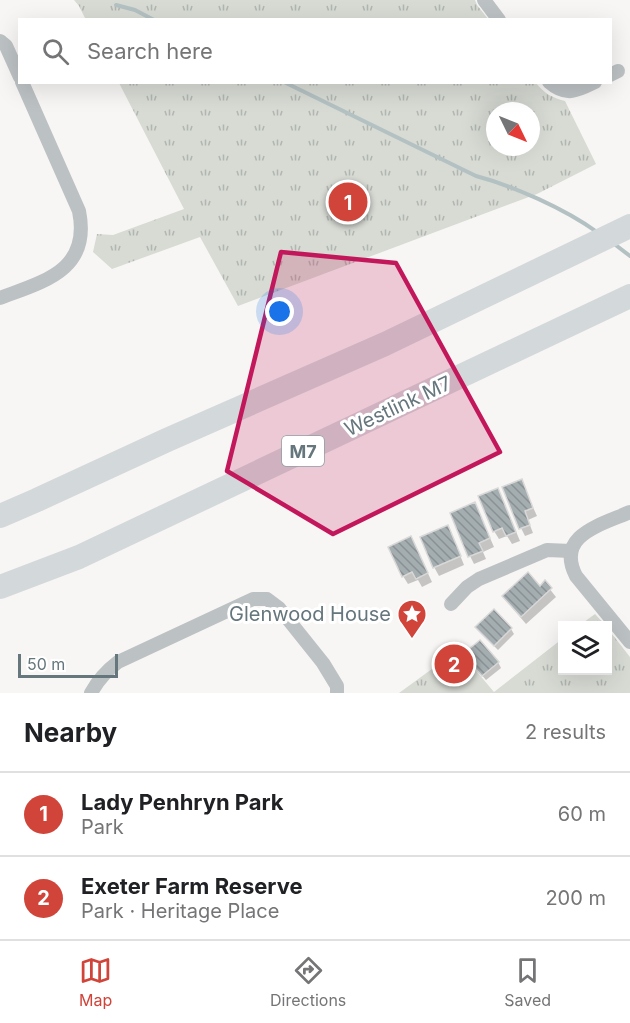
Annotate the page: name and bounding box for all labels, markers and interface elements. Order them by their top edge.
search box [18,18,612,84]
icon: search [39,35,72,68]
text: Search here [87,38,213,64]
north arrow [486,102,540,156]
pin: 1 [328,180,368,224]
your location [265,297,294,326]
street label: Westlink M7 [341,371,455,441]
road number: M7 [282,436,324,466]
place icon: Glenwood House [396,598,428,640]
place label: Glenwood House [229,602,391,626]
map controls [558,621,612,675]
button: layers [558,621,612,675]
pin: 2 [434,642,474,686]
scale bar [18,651,118,678]
text: 50 m [27,654,65,674]
text: Nearby [24,717,117,748]
text: 2 results [525,720,606,744]
text: Lady Penhryn Park [81,789,284,815]
text: 1 [39,802,48,826]
text: 60 m [558,802,606,826]
text: Park [81,815,124,839]
text: Exeter Farm Reserve [81,873,303,899]
text: 2 [37,886,50,910]
text: 200 m [545,886,606,910]
text: Park · Heritage Place [81,899,279,923]
tab: Map [79,954,112,1010]
tab: Directions [270,954,346,1010]
tab: Saved [504,954,551,1010]

